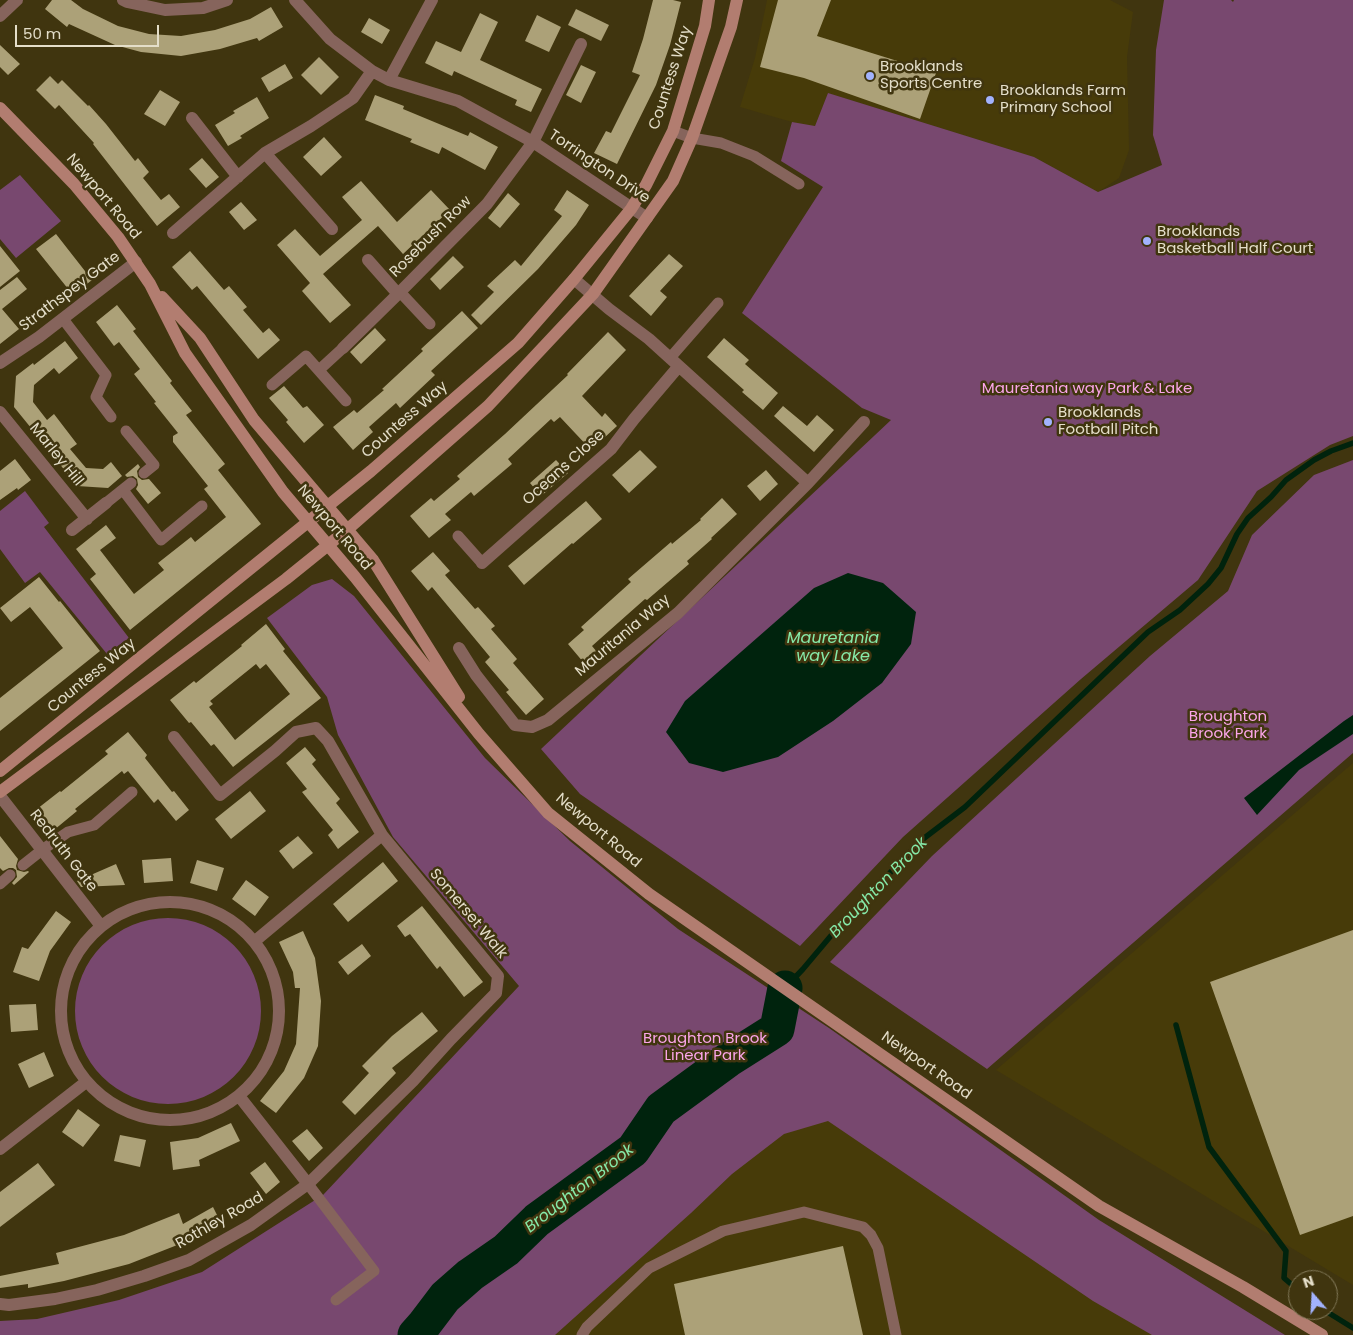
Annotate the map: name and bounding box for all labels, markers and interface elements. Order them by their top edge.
scale bar [18,15,161,47]
text: 50 m [23,23,61,44]
street label: Countess Way [646,24,696,132]
place label: Brooklands Sports Centre [880,58,982,93]
marker: Brooklands Sports Centre [864,70,876,82]
place label: Brooklands Farm Primary School [1000,82,1126,117]
marker: Brooklands Farm Primary School [984,94,996,106]
street label: Torrington Drive [545,126,653,208]
street label: Newport Road [62,151,144,243]
street label: Rosebush Row [386,192,476,282]
place label: Brooklands Basketball Half Court [1157,223,1313,258]
marker: Brooklands Basketball Half Court [1141,235,1153,247]
street label: Strathspey Gate [16,248,124,336]
street label: Countess Way [358,378,452,462]
park label: Mauretania way Park & Lake [982,380,1192,398]
place label: Brooklands Football Pitch [1058,404,1158,439]
marker: Brooklands Football Pitch [1042,416,1054,428]
street label: Marley Hill [25,420,87,490]
street label: Oceans Close [519,427,609,509]
street label: Newport Road [293,482,375,574]
street label: Mauritania Way [572,591,674,681]
water label: Mauretania way Lake [787,629,879,667]
street label: Countess Way [44,635,140,717]
park label: Broughton Brook Park [1189,708,1267,743]
street label: Newport Road [552,790,644,872]
street label: Redruth Gate [25,806,101,896]
water label: Broughton Brook [826,834,932,942]
street label: Somerset Walk [425,865,511,963]
street label: Newport Road [877,1028,975,1104]
park label: Broughton Brook Linear Park [643,1030,767,1065]
water label: Broughton Brook [522,1141,638,1237]
street label: Rothley Road [173,1189,267,1253]
north arrow [1288,1270,1338,1320]
text: N [1300,1271,1317,1293]

